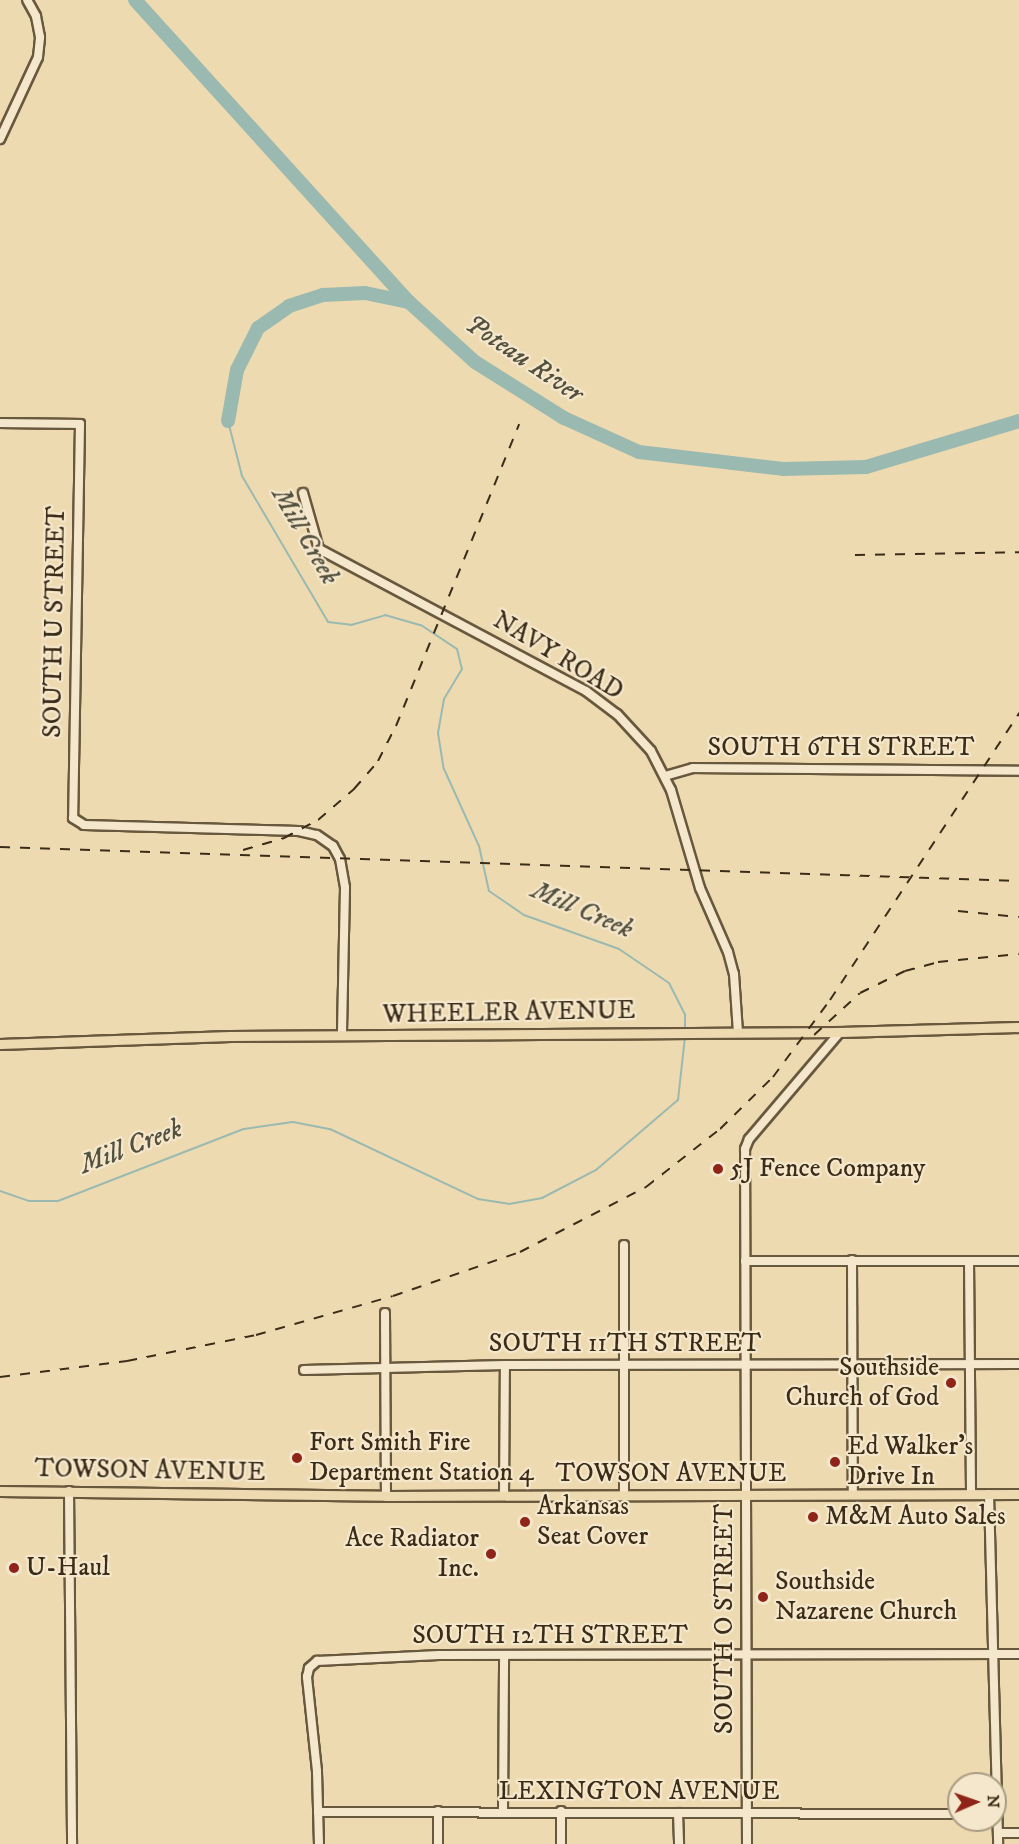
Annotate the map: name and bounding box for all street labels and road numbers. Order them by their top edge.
street label: SOUTH U STREET [37,506,73,738]
street label: NAVY ROAD [487,605,629,707]
street label: SOUTH 6TH STREET [708,732,974,764]
street label: WHEELER AVENUE [382,995,636,1031]
street label: SOUTH 11TH STREET [489,1328,761,1360]
street label: TOWSON AVENUE [34,1453,266,1489]
street label: TOWSON AVENUE [556,1458,786,1490]
street label: SOUTH O STREET [709,1504,741,1734]
street label: SOUTH 12TH STREET [412,1620,688,1652]
street label: LEXINGTON AVENUE [498,1776,780,1808]

